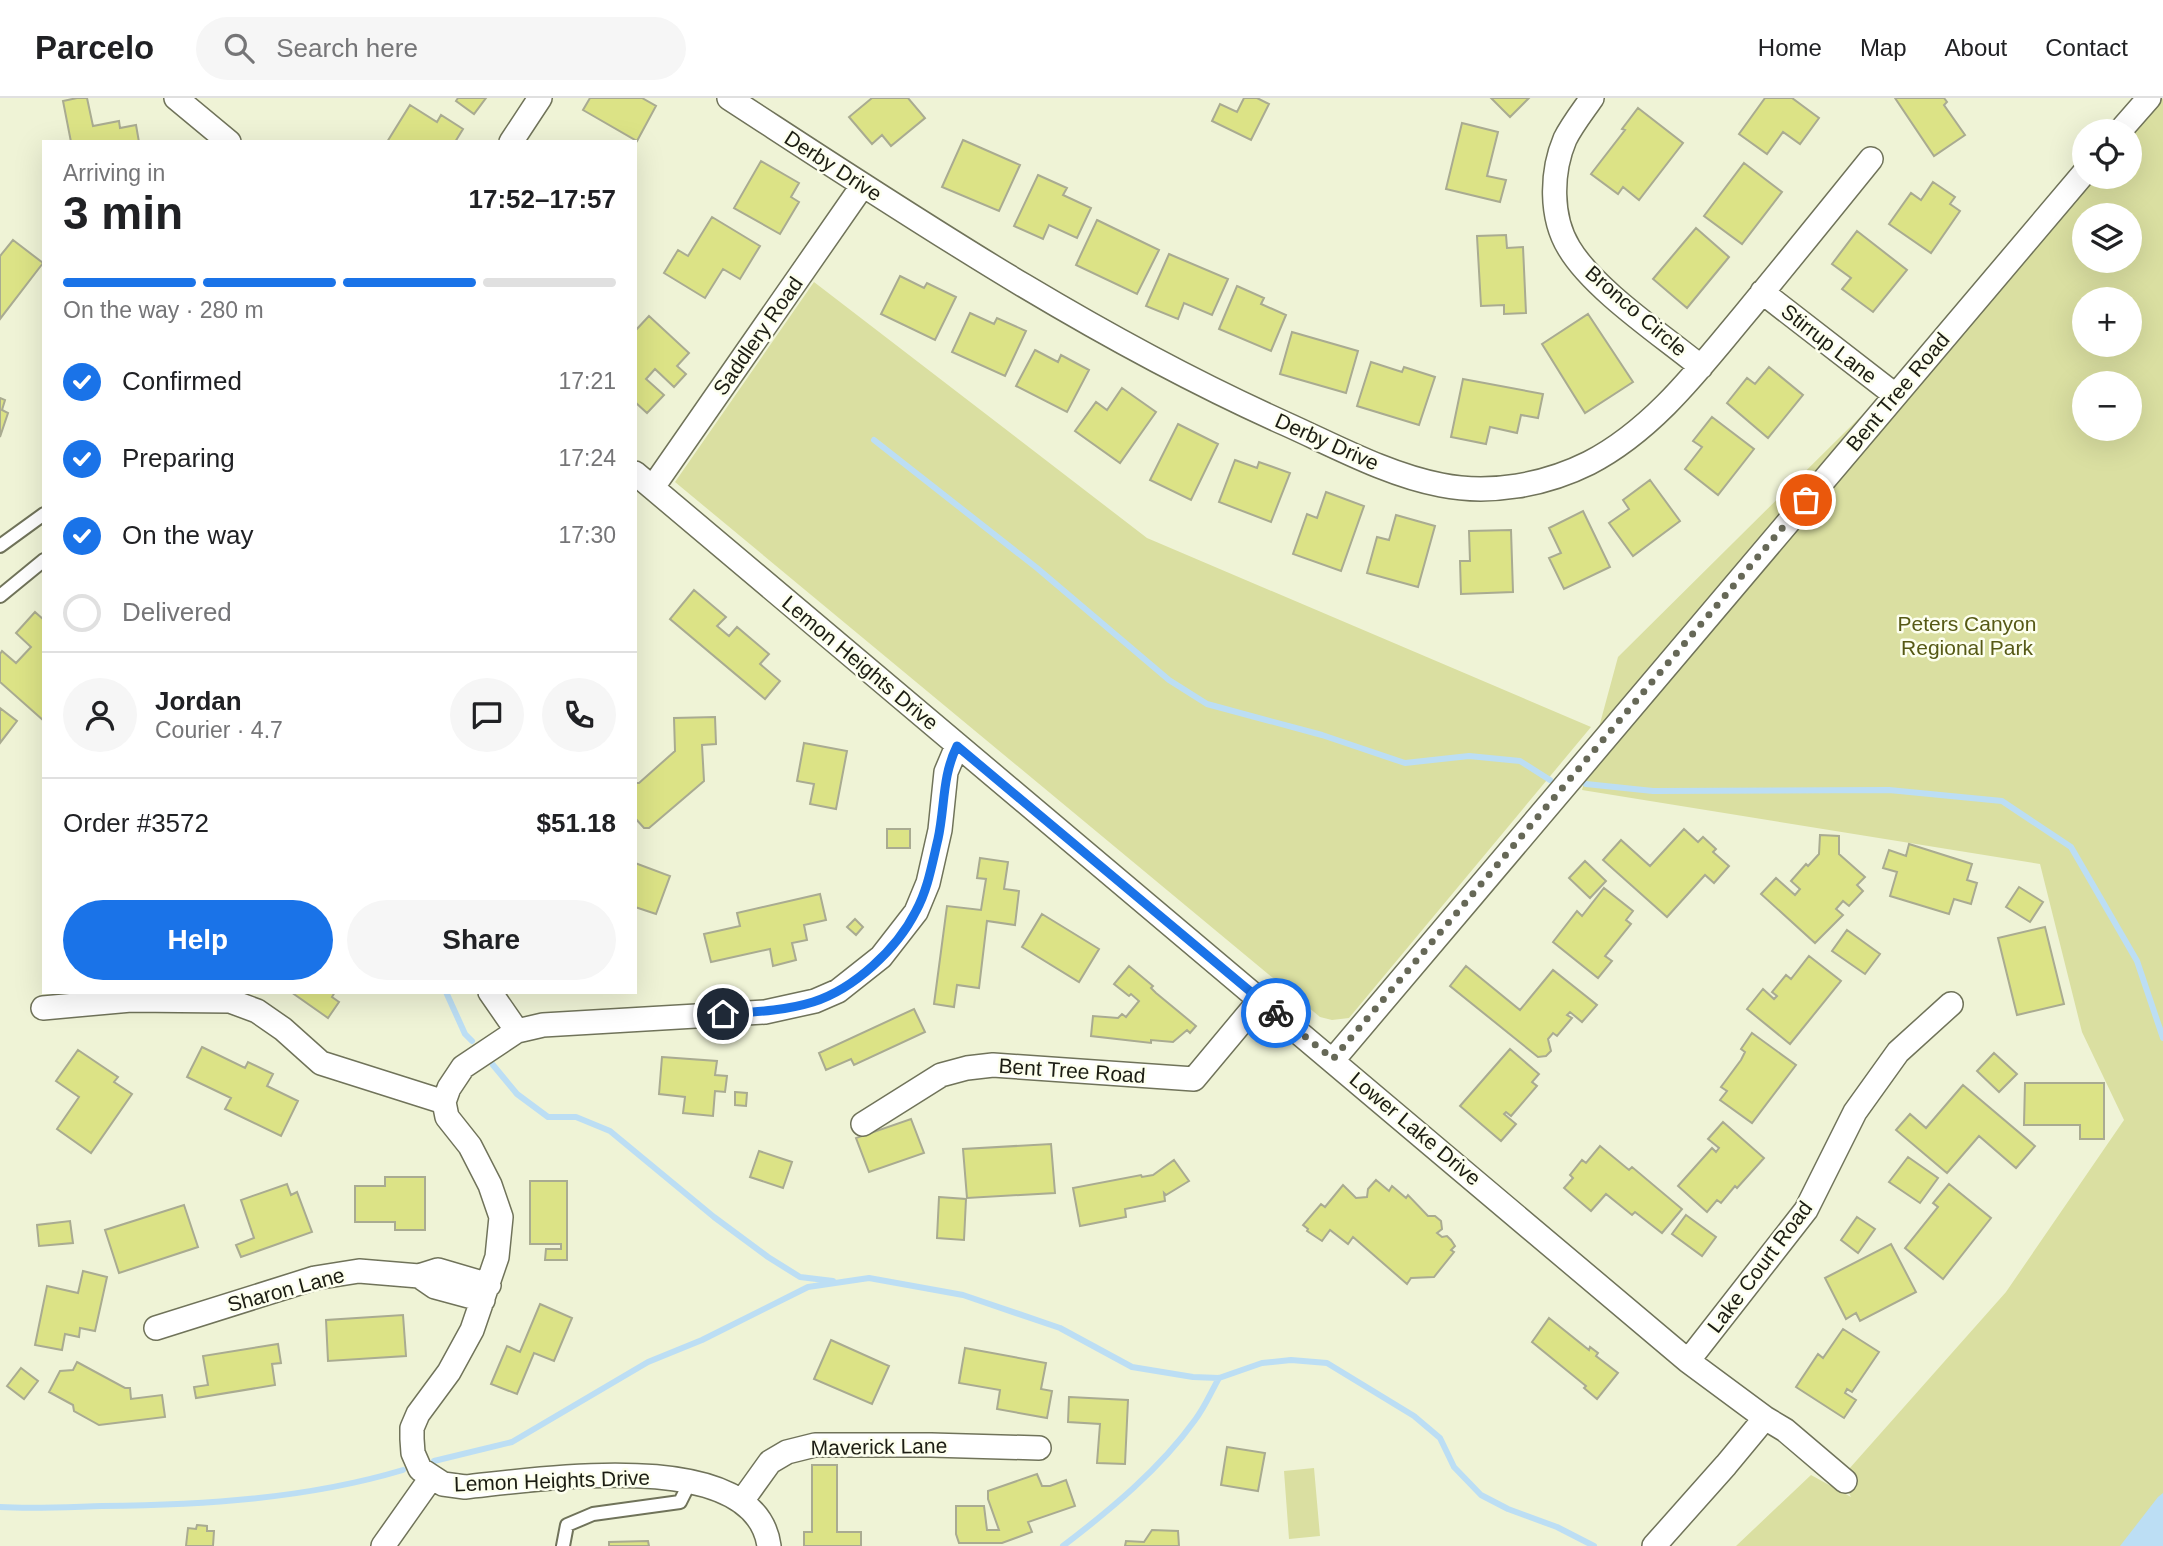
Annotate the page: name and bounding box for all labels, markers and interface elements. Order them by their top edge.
search box [196,17,686,80]
text: Parcelo [35,29,154,66]
icon: search [220,29,258,67]
text: Search here [276,33,418,63]
text: Home [1758,34,1822,61]
text: Map [1860,34,1907,61]
text: About [1945,34,2007,61]
text: Contact [2045,34,2128,61]
map controls [2072,119,2142,441]
button: locate [2072,119,2142,189]
street label: Derby Drive [781,126,886,205]
text: Arriving in [63,160,165,186]
text: 17:52–17:57 [469,184,616,214]
text: 3 min [63,187,183,239]
button: layers [2072,203,2142,273]
street label: Bronco Circle [1581,261,1691,361]
street label: Saddlery Road [708,272,807,399]
button: + [2072,287,2142,357]
text: On the way · 280 m [63,297,264,323]
street label: Stirrup Lane [1777,299,1881,388]
street label: Bent Tree Road [1842,328,1954,455]
icon: check [63,363,101,401]
text: Confirmed [122,366,242,396]
text: 17:21 [558,368,616,394]
button: − [2072,371,2142,441]
street label: Derby Drive [1272,408,1383,475]
icon: check [63,440,101,478]
text: Preparing [122,443,235,473]
text: 17:24 [558,445,616,471]
pin [1776,470,1836,530]
icon: bag [1787,481,1825,519]
icon: check [63,517,101,555]
text: On the way [122,520,254,550]
text: 17:30 [558,522,616,548]
street label: Lemon Heights Drive [778,591,943,734]
text: Delivered [122,597,232,627]
park label: Peters Canyon Regional Park [1898,612,2036,659]
button: person [63,678,137,752]
button: chat [450,678,524,752]
button: phone [542,678,616,752]
text: Jordan [155,686,242,716]
text: Courier · 4.7 [155,717,283,743]
text: Order #3572 [63,808,209,838]
text: $51.18 [536,808,616,838]
button: Help [63,900,333,980]
button: Share [347,900,616,980]
courier [1241,978,1311,1048]
pin [693,984,753,1044]
icon: bike [1257,994,1295,1032]
icon: home [704,995,742,1033]
street label: Bent Tree Road [998,1054,1146,1087]
street label: Lower Lake Drive [1345,1067,1485,1190]
street label: Lake Court Road [1703,1196,1817,1337]
street label: Sharon Lane [225,1263,347,1316]
street label: Maverick Lane [811,1434,947,1459]
street label: Lemon Heights Drive [454,1466,650,1495]

